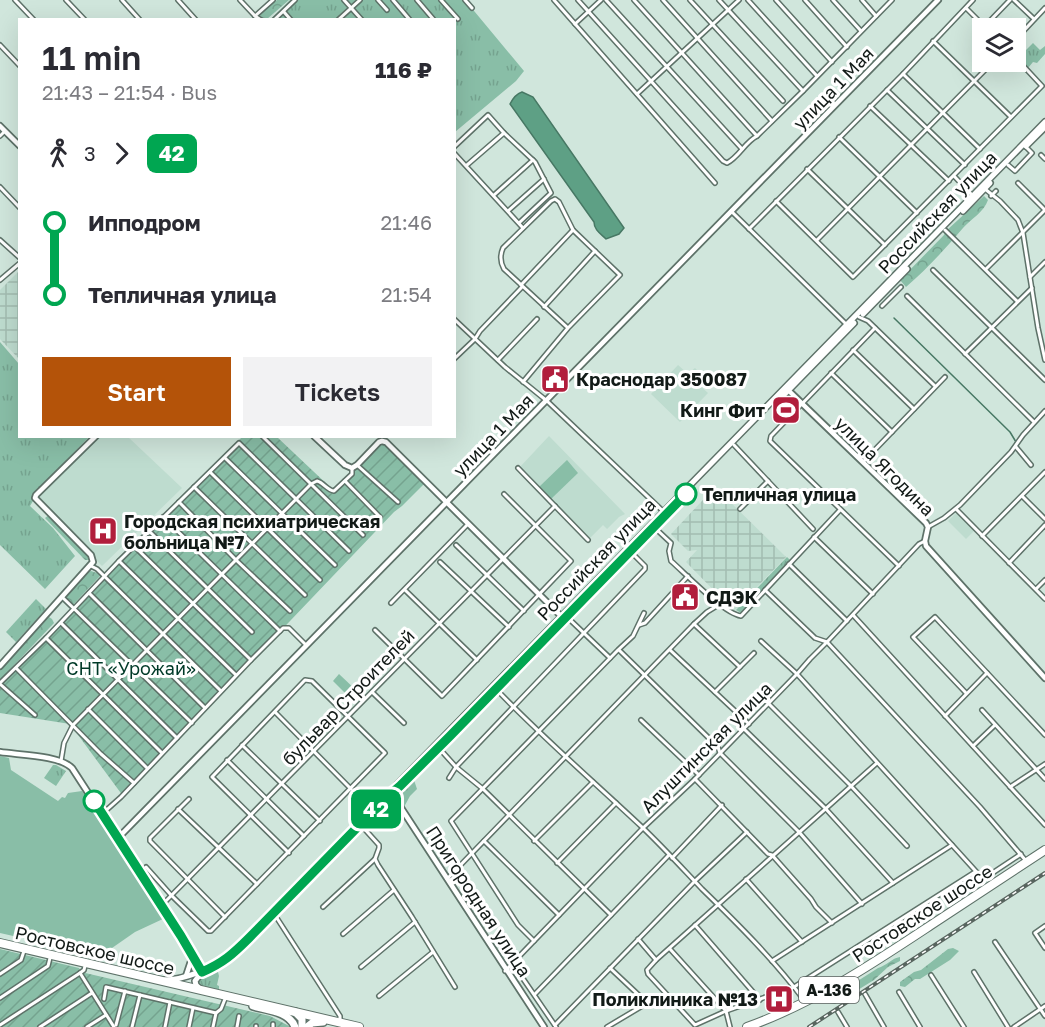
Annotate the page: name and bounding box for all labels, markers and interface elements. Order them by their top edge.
map controls [972,18,1026,72]
button: layers [972,18,1026,72]
text: 11 min [42,38,141,77]
street label: улица 1 Мая [788,42,878,134]
text: 116 ₽ [375,56,432,83]
text: 21:43 – 21:54 · Bus [42,80,217,104]
icon: walk [42,137,75,170]
icon: forward [105,137,138,170]
text: 42 [159,140,185,166]
text: 3 [84,141,96,165]
street label: Российская улица [873,146,1001,278]
text: Ипподром [88,209,201,236]
text: 21:46 [380,210,432,234]
text: Тепличная улица [88,281,277,308]
text: 21:54 [381,282,432,306]
button: Start [42,357,231,426]
button: Tickets [243,357,432,426]
public building icon: Краснодар 350087 [539,363,571,395]
place label: Краснодар 350087 [576,368,747,390]
street label: улица 1 Мая [448,389,538,481]
sports icon: Кинг Фит [770,394,802,426]
place label: Кинг Фит [680,399,765,421]
street label: улица Ягодина [831,412,939,520]
marker: Тепличная улица [675,483,697,505]
place label: Тепличная улица [702,483,856,505]
street label: Российская улица [532,493,660,625]
place label: Городская психиатрическая больница №7 [124,510,380,553]
hospital icon: Городская психиатрическая больница №7 [87,515,119,547]
public building icon: СДЭК [669,581,701,613]
place label: СДЭК [706,586,758,608]
street label: бульвар Строителей [277,624,419,770]
park label: СНТ «Урожай» [66,657,196,679]
street label: Алуштинская улица [636,677,776,817]
unlabelled marker [83,790,105,812]
line badge: 42 [349,790,403,828]
text: 42 [363,796,389,822]
street label: Пригородная улица [422,821,536,981]
street label: Ростовское шоссе [848,859,996,967]
street label: Ростовское шоссе [13,921,177,979]
road number: А-136 [799,977,859,1003]
hospital icon: Поликлиника №13 [763,983,795,1015]
place label: Поликлиника №13 [592,988,758,1010]

